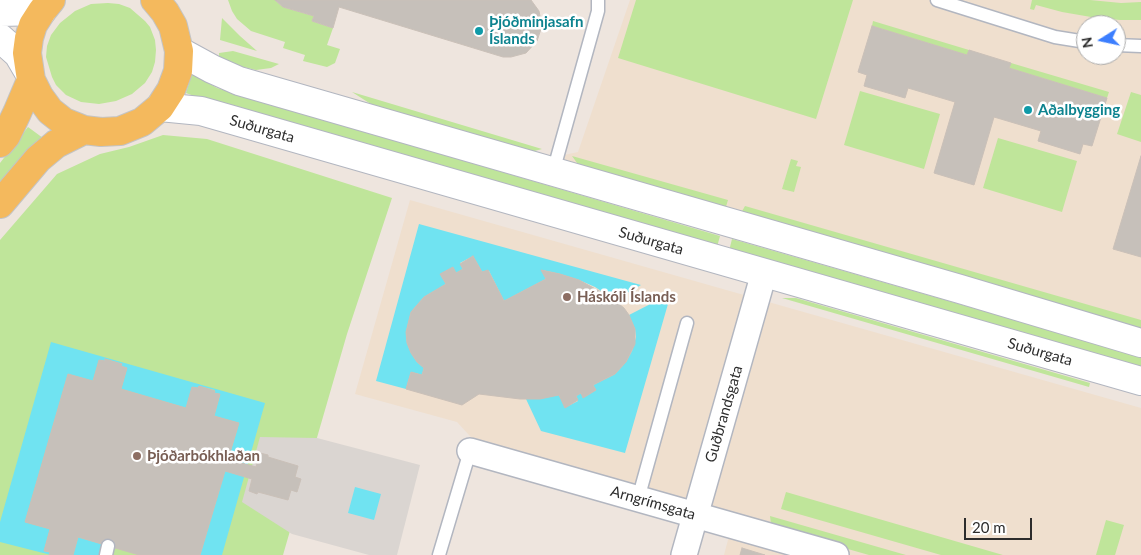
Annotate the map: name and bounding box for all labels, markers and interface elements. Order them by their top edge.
place label: Þjóðminjasafn Íslands [489,13,583,48]
north arrow [1076,15,1126,65]
marker: Þjóðminjasafn Íslands [473,25,485,37]
text: N [1077,36,1096,49]
place label: Aðalbygging [1038,101,1120,119]
marker: Aðalbygging [1022,104,1034,116]
street label: Suðurgata [228,111,296,147]
street label: Suðurgata [617,223,685,259]
place label: Háskóli Íslands [577,288,676,306]
marker: Háskóli Íslands [561,291,573,303]
street label: Suðurgata [1006,334,1074,370]
street label: Guðbrandsgata [702,363,746,465]
place label: Þjóðarbókhlaðan [147,447,260,465]
marker: Þjóðarbókhlaðan [131,450,143,462]
street label: Arngrímsgata [608,482,698,524]
scale bar [966,508,1034,540]
text: 20 m [972,518,1006,536]

